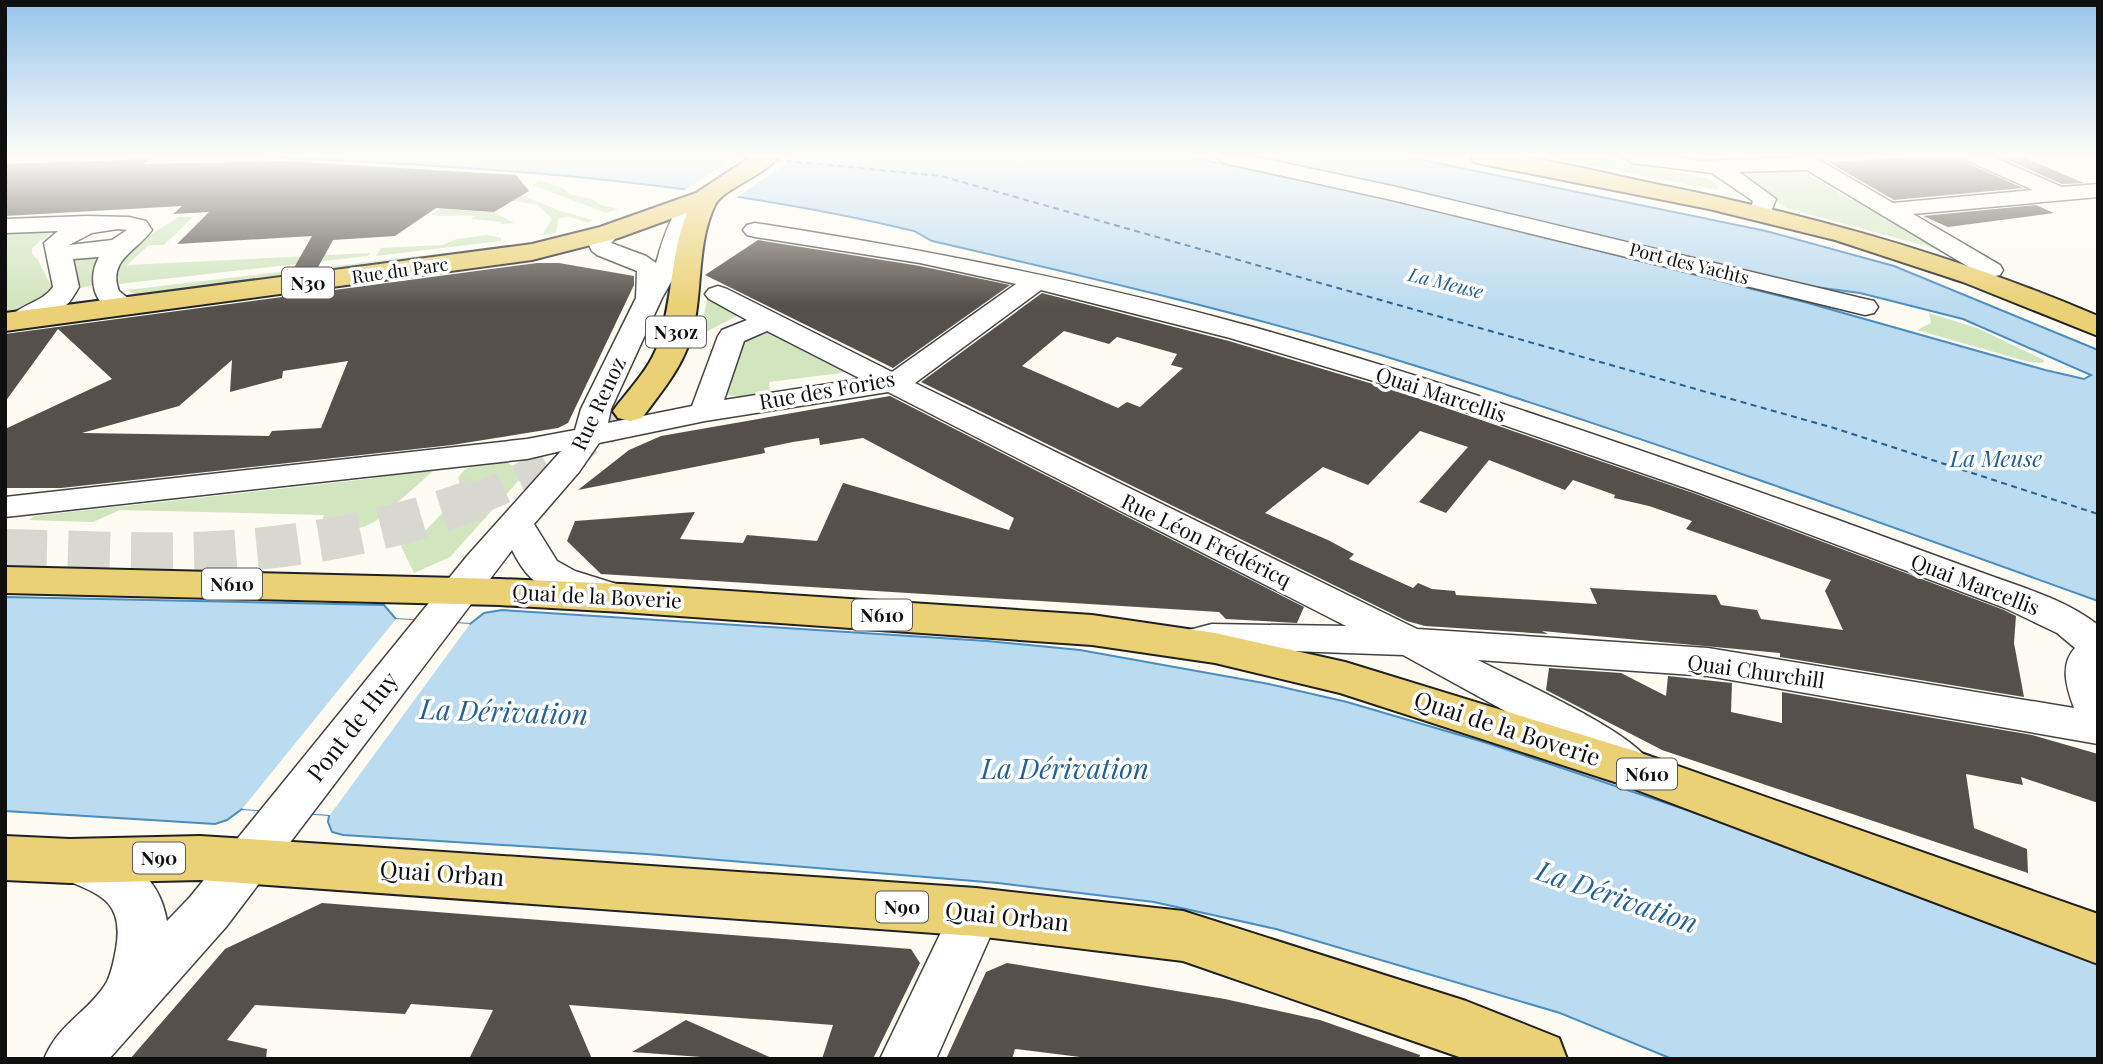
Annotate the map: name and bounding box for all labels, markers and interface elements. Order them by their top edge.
street label: Port des Yachts [1627,237,1752,289]
street label: Rue du Parc [350,251,450,289]
water label: La Meuse [1405,260,1486,304]
road number: N30 [282,268,334,298]
road number: N30z [646,316,706,348]
street label: Rue Renoz [563,352,631,454]
street label: Quai Marcellis [1373,359,1510,427]
street label: Rue des Fories [756,363,897,415]
water label: La Meuse [1949,442,2042,473]
street label: Rue Léon Frédéricq [1117,486,1297,593]
street label: Quai Marcellis [1907,546,2044,620]
road number: N610 [202,568,262,600]
street label: Quai de la Boverie [512,577,683,613]
road number: N610 [852,600,912,630]
street label: Quai Churchill [1686,647,1827,694]
street label: Pont de Huy [298,664,404,787]
street label: Quai de la Boverie [1410,682,1605,772]
water label: La Dérivation [418,689,589,732]
water label: La Dérivation [980,749,1149,786]
road number: N610 [1617,758,1677,790]
road number: N90 [133,842,185,874]
water label: La Dérivation [1531,850,1703,940]
street label: Quai Orban [379,852,505,892]
road number: N90 [876,892,928,923]
street label: Quai Orban [944,893,1071,937]

